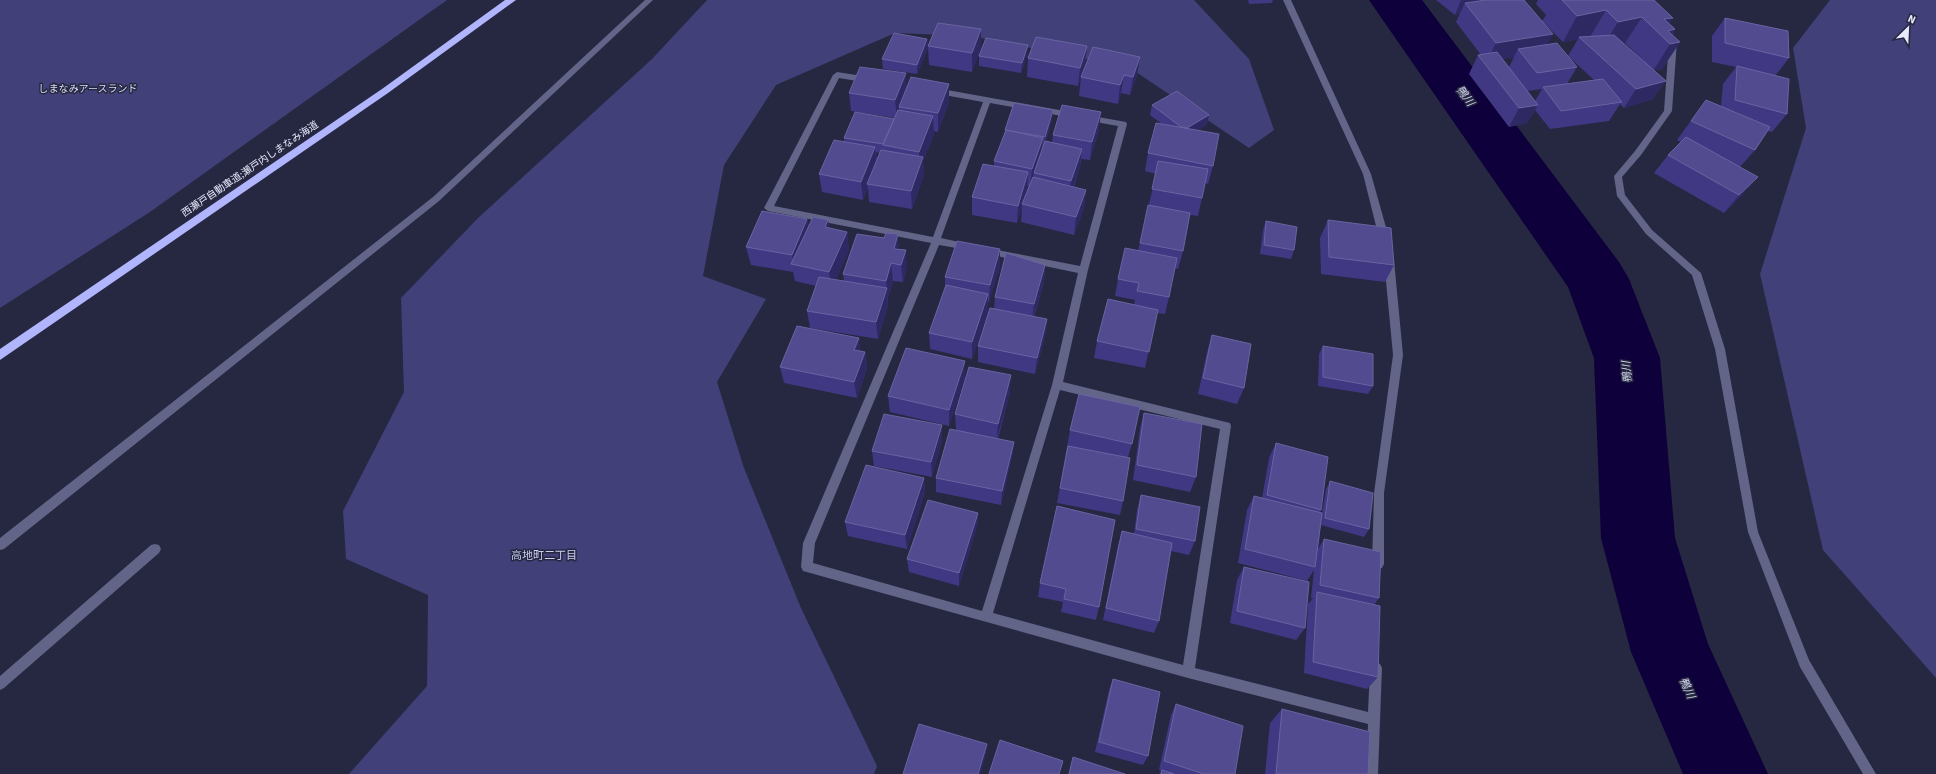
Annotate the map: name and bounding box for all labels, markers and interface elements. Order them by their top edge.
north arrow [1888,8,1928,48]
text: N [1905,11,1918,28]
park label: しまなみアースランド [39,82,137,96]
water label: 鴨川 [1452,83,1478,110]
street label: 西瀬戸自動車道;瀬戸内しまなみ海道 [179,118,321,220]
water label: 鴨川 [1618,359,1635,384]
district label: 高地町二丁目 [511,548,577,563]
water label: 鴨川 [1676,675,1699,702]

